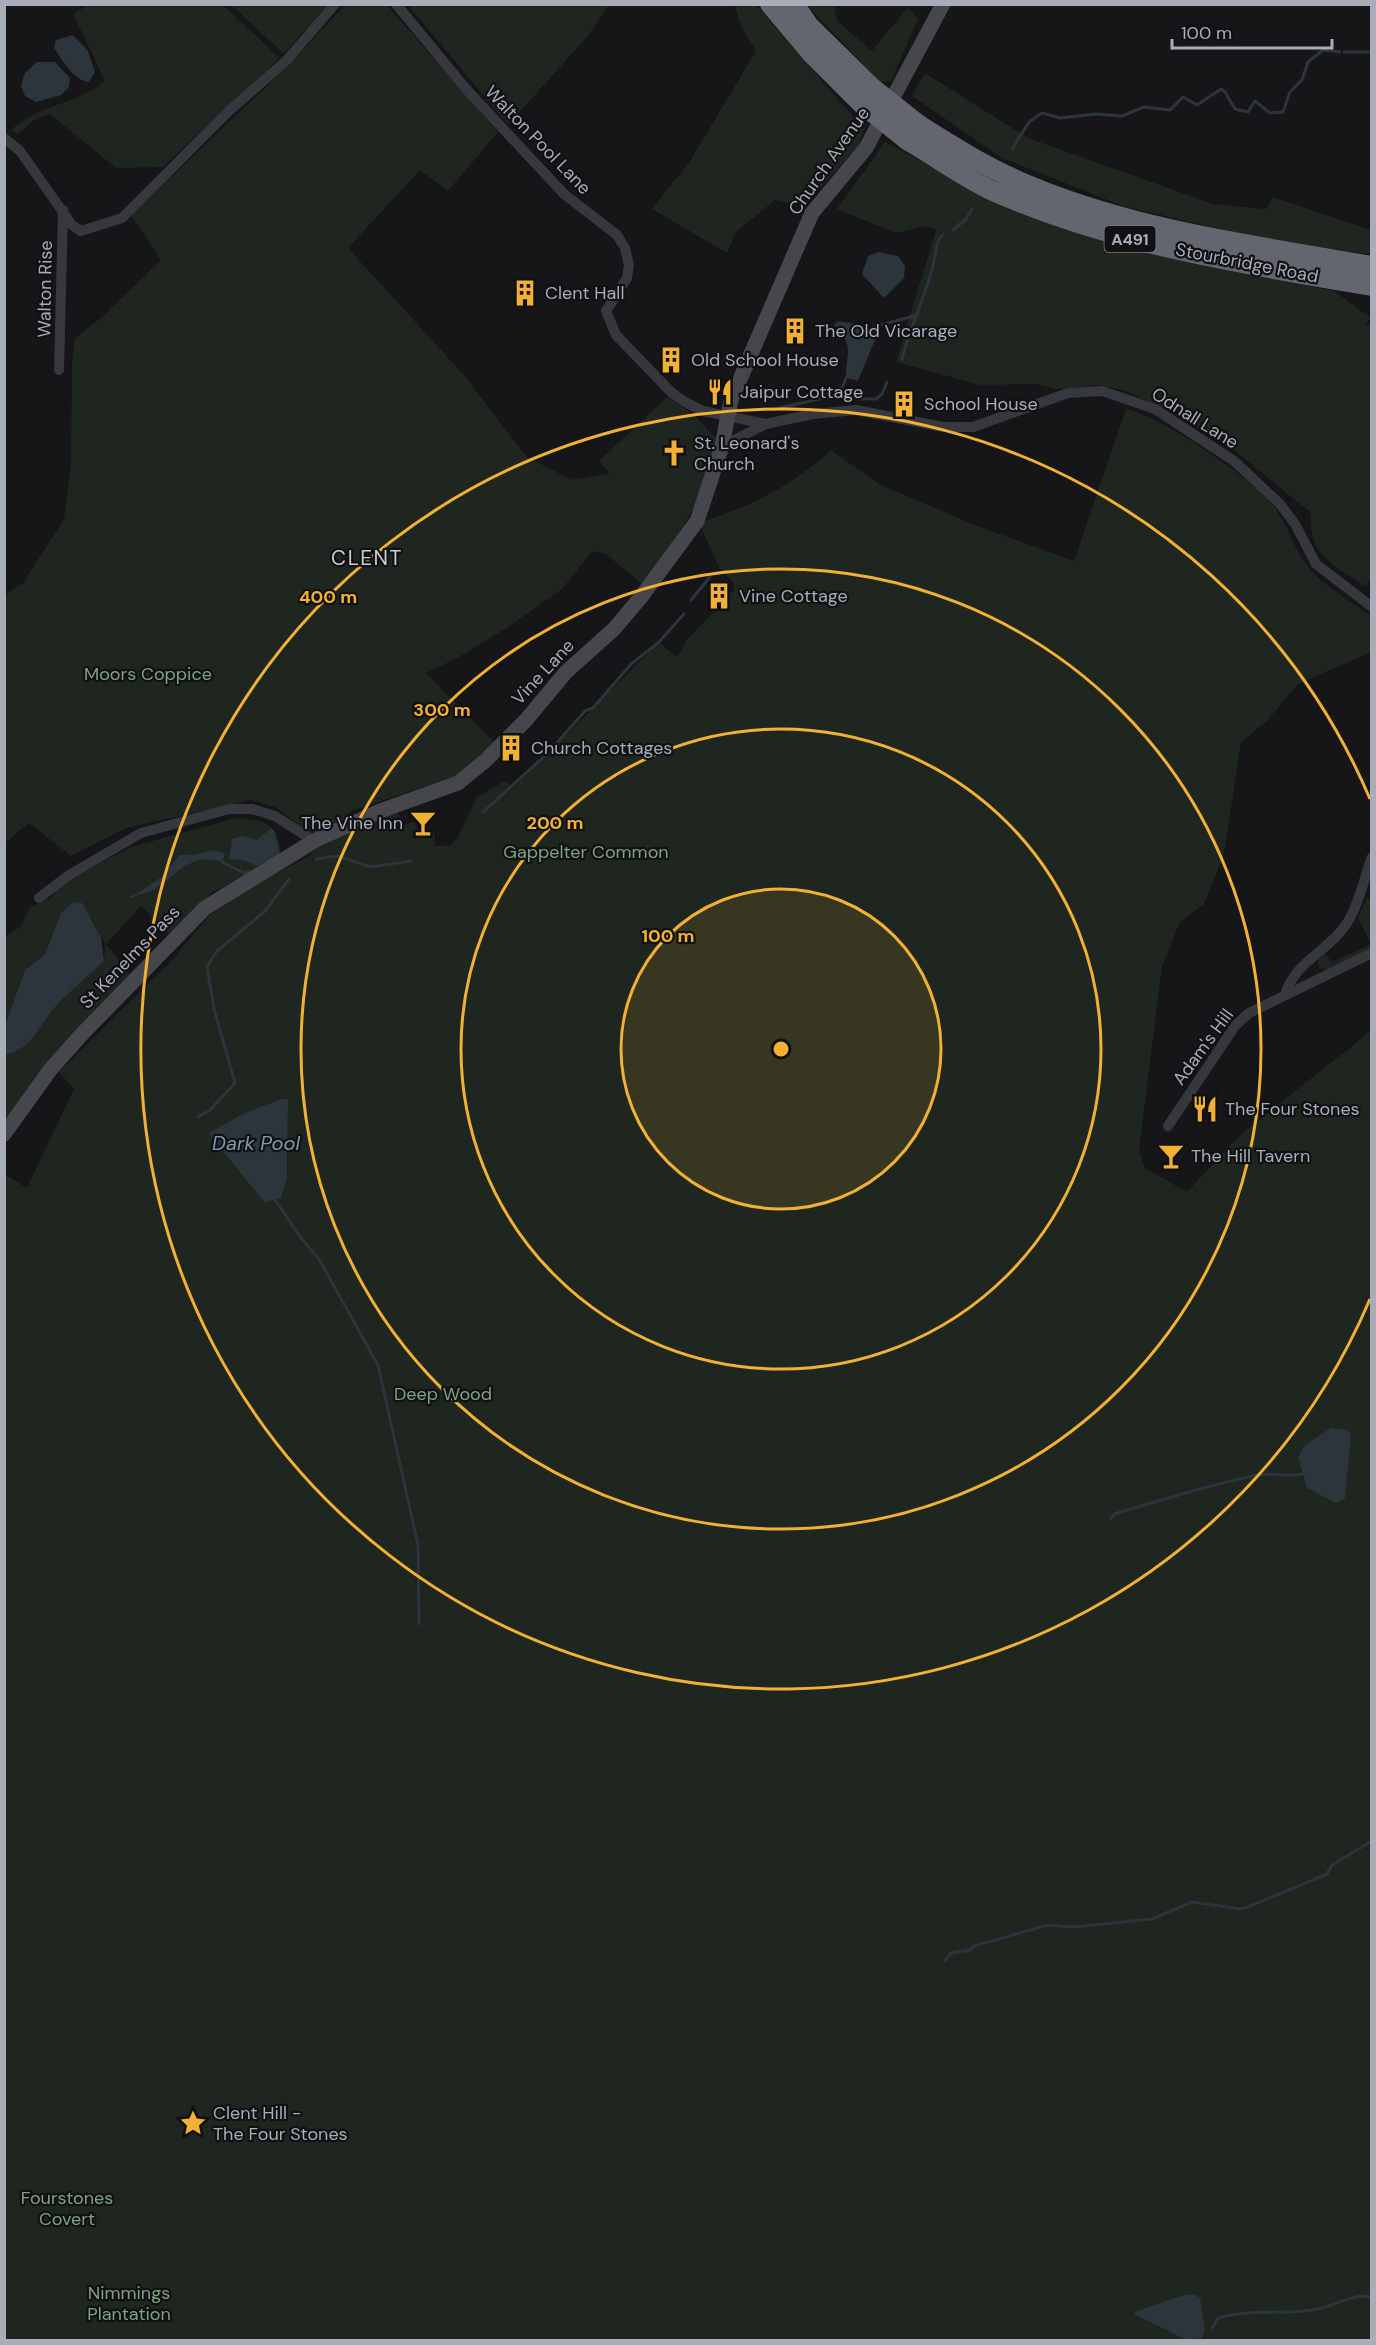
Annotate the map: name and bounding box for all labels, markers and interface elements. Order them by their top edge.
scale bar [1172,12,1332,50]
text: 100 m [1181,21,1232,45]
street label: Walton Pool Lane [480,80,596,200]
street label: Church Avenue [783,102,875,220]
road number: A491 [1104,226,1156,252]
street label: Stourbridge Road [1174,237,1320,289]
street label: Walton Rise [32,240,58,338]
building icon: Clent Hall [510,278,540,308]
place label: Clent Hall [545,281,624,305]
building icon: The Old Vicarage [780,316,810,346]
place label: The Old Vicarage [815,319,957,343]
building icon: Old School House [656,345,686,375]
place label: Old School House [691,348,839,372]
restaurant icon: Jaipur Cottage [705,377,735,407]
place label: Jaipur Cottage [740,380,863,404]
street label: Odnall Lane [1147,382,1243,454]
building icon: School House [889,389,919,419]
place label: School House [924,392,1038,416]
place label: St. Leonard's Church [694,431,799,476]
church icon: St. Leonard's Church [659,438,689,468]
district label: CLENT [331,544,403,572]
building icon: Vine Cottage [704,581,734,611]
place label: Vine Cottage [739,584,848,608]
text: 400 m [299,585,357,609]
street label: Vine Lane [506,634,580,710]
park label: Moors Coppice [84,662,212,686]
text: 300 m [413,698,471,722]
building icon: Church Cottages [496,733,526,763]
place label: Church Cottages [531,736,672,760]
bar icon: The Vine Inn [408,808,438,838]
place label: The Vine Inn [301,811,403,835]
text: 200 m [527,811,583,835]
park label: Gappelter Common [503,840,669,864]
street label: St Kenelms Pass [75,900,185,1014]
text: 100 m [641,924,695,948]
street label: Adam's Hill [1167,1004,1239,1090]
centre of rings [771,1039,791,1059]
restaurant icon: The Four Stones [1190,1094,1220,1124]
place label: The Four Stones [1225,1097,1360,1121]
water label: Dark Pool [212,1130,300,1156]
bar icon: The Hill Tavern [1156,1141,1186,1171]
place label: The Hill Tavern [1191,1144,1310,1168]
park label: Deep Wood [394,1382,492,1406]
place label: Clent Hill - The Four Stones [213,2101,348,2146]
place icon: Clent Hill - The Four Stones [178,2108,208,2138]
park label: Fourstones Covert [21,2186,113,2231]
park label: Nimmings Plantation [87,2281,171,2326]

